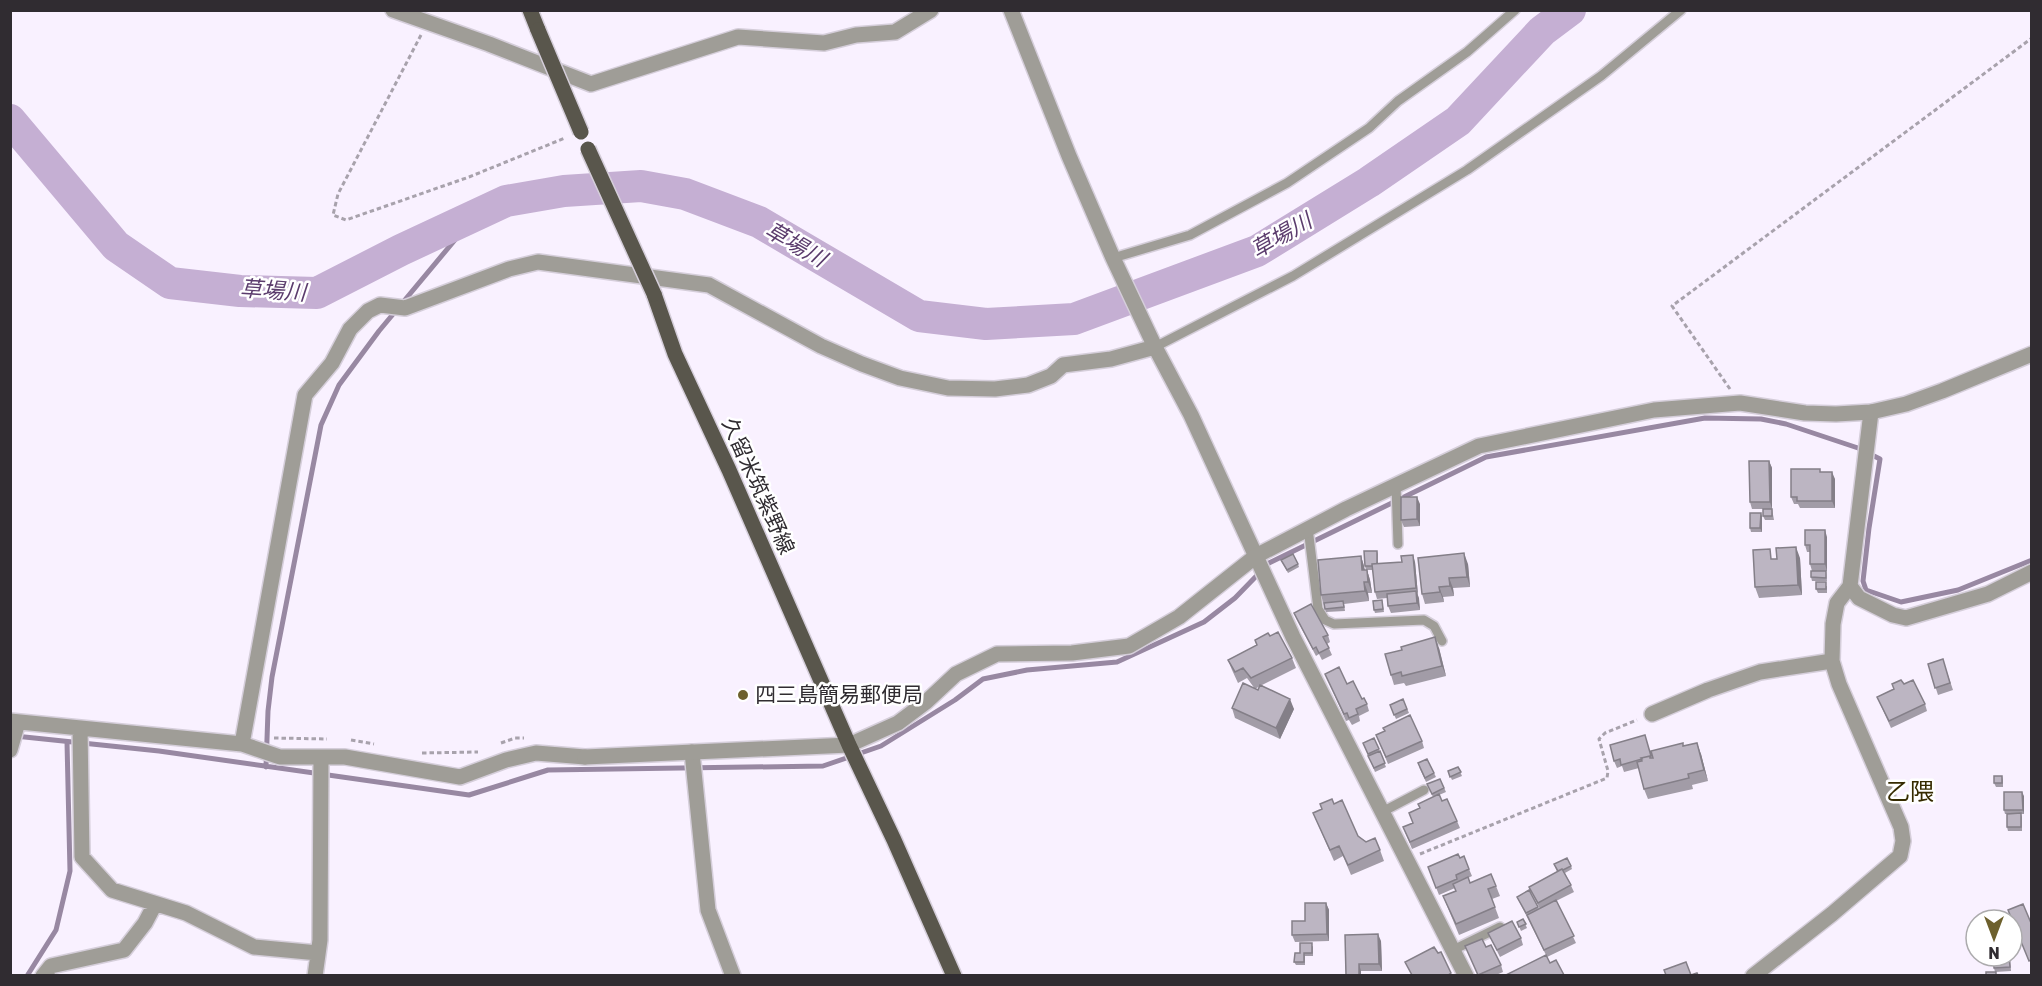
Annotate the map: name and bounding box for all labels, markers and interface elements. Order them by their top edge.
water label: 草場川 [1246,206,1318,264]
water label: 草場川 [760,216,833,274]
water label: 草場川 [239,275,309,306]
street label: 久留米筑紫野線 [717,414,800,558]
place label: 四三島簡易郵便局 [755,682,923,707]
marker: 四三島簡易郵便局 [736,688,750,702]
district label: 乙隈 [1886,778,1934,806]
north arrow [1964,908,2024,968]
text: N [1988,943,2000,962]

